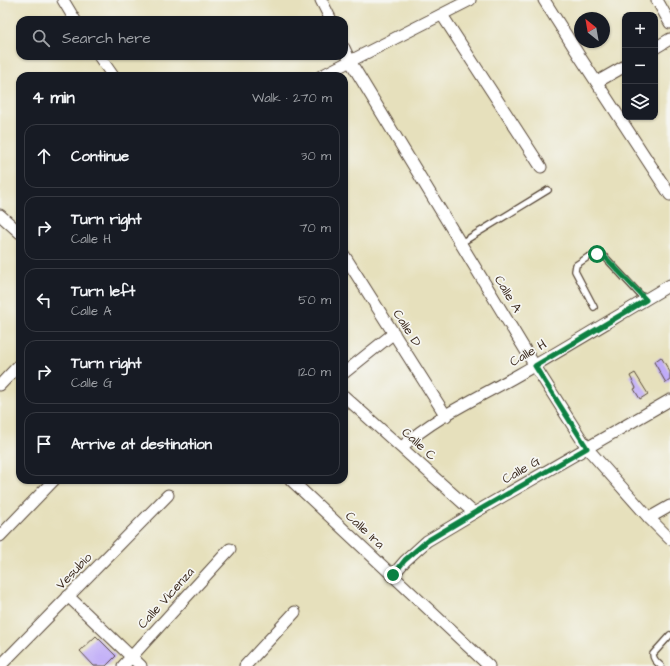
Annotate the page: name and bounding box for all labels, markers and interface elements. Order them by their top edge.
north arrow [574,12,610,48]
map controls [622,12,658,120]
button: + [622,12,658,48]
search box [16,16,348,60]
icon: search [30,27,52,49]
text: Search here [62,28,151,49]
button: − [622,48,658,84]
button: layers [622,84,658,120]
text: 4 min [32,86,75,110]
text: Walk · 270 m [252,89,332,107]
icon: ahead [33,145,55,167]
text: Continue [71,146,129,167]
text: 30 m [301,147,331,165]
text: Turn right [71,209,142,230]
icon: right [33,217,55,239]
text: 70 m [299,219,331,237]
text: Calle H [71,230,111,248]
route start [588,245,606,263]
street label: Calle A [490,272,526,317]
text: Turn left [71,281,135,302]
icon: left [33,289,55,311]
text: 50 m [298,291,331,309]
text: Calle A [71,302,111,320]
street label: Calle D [389,306,426,350]
street label: Calle H [506,335,550,371]
text: Turn right [71,353,142,374]
icon: right [33,361,55,383]
text: 120 m [298,363,331,381]
text: Calle G [71,374,112,392]
street label: Calle C [398,423,440,465]
icon: arrive [33,433,55,455]
text: Arrive at destination [71,434,212,455]
street label: Calle G [499,452,543,488]
street label: Calle 1ra [341,507,389,553]
street label: Vesubio [52,548,97,593]
street label: Calle Vicenza [134,563,199,633]
route end [384,566,402,584]

